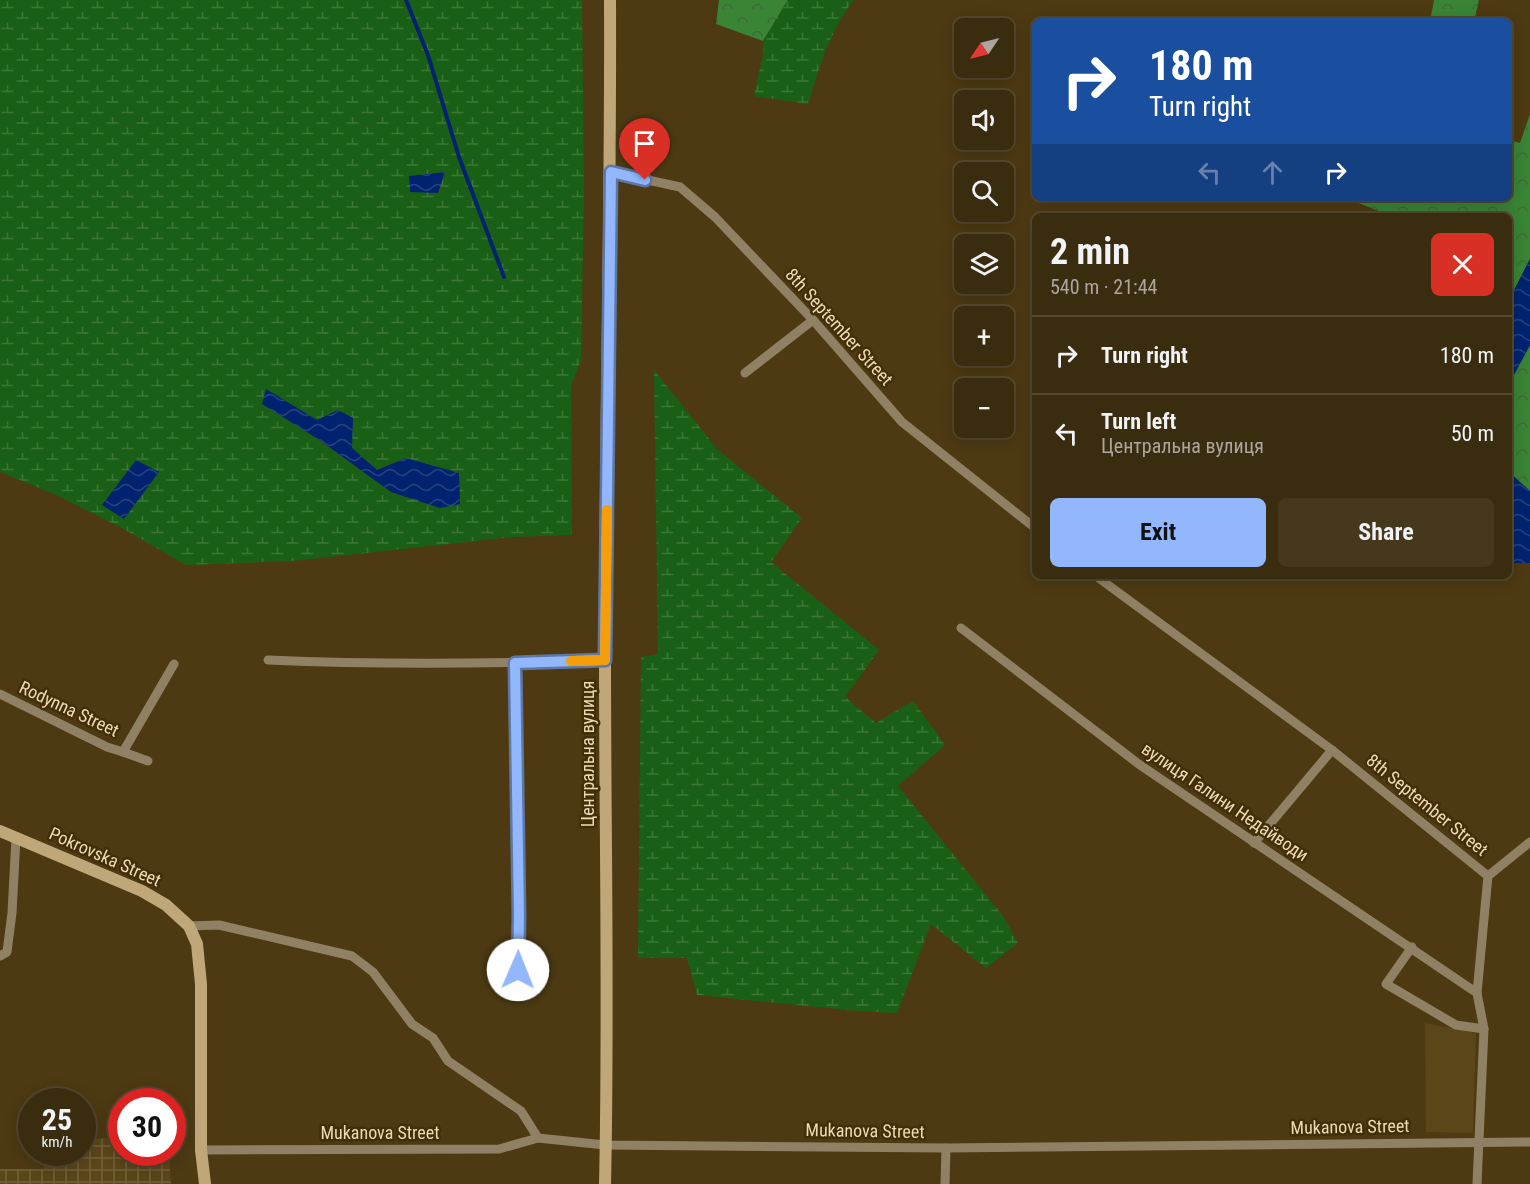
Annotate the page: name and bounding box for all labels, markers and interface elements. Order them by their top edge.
north arrow [954,18,1014,78]
map controls [954,18,1014,438]
text: 180 m [1149,41,1254,90]
icon: right [1050,42,1128,120]
button: sound [954,90,1014,150]
text: Turn right [1149,91,1251,123]
pin [619,118,670,180]
icon: arrive [628,127,661,160]
icon: left [1193,156,1226,189]
icon: ahead [1256,156,1289,189]
icon: right [1319,156,1352,189]
button: search [954,162,1014,222]
text: 2 min [1050,231,1130,273]
button: close [1431,233,1494,296]
button: layers [954,234,1014,294]
street label: 8th September Street [781,264,897,389]
text: 540 m · 21:44 [1050,275,1157,299]
button: + [954,306,1014,366]
icon: right [1050,339,1083,372]
text: Turn right [1101,343,1188,368]
text: 180 m [1440,343,1494,368]
button: − [954,378,1014,438]
text: Turn left [1101,409,1176,434]
icon: left [1050,417,1083,450]
text: 50 m [1451,421,1494,446]
text: Центральна вулиця [1101,434,1264,458]
button: Exit [1050,498,1266,567]
button: Share [1278,498,1494,567]
street label: Rodynna Street [16,676,122,741]
street label: Центральна вулиця [577,681,598,827]
street label: вулиця Галини Недайводи [1138,738,1313,865]
street label: 8th September Street [1362,749,1492,860]
street label: Pokrovska Street [46,823,164,891]
position arrow [486,938,550,1002]
speed limit sign: 30 [108,1088,186,1166]
text: 25 [42,1102,72,1137]
street label: Mukanova Street [1290,1115,1410,1138]
street label: Mukanova Street [805,1119,925,1142]
street label: Mukanova Street [320,1122,440,1143]
text: km/h [42,1133,72,1151]

